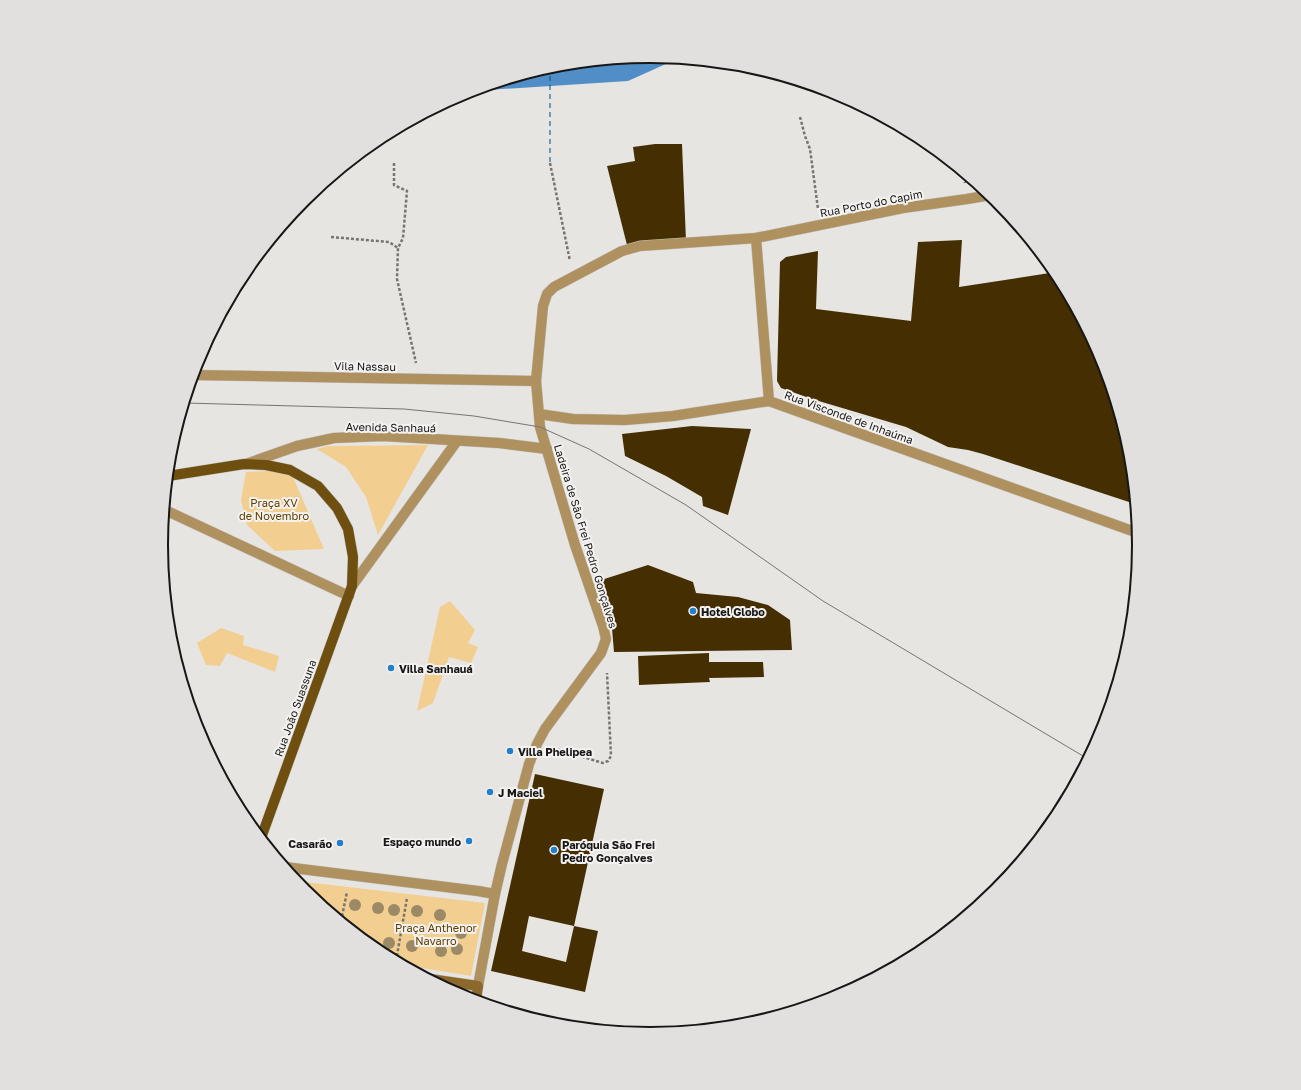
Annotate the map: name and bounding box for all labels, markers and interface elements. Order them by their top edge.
street label: Rua Porto do Capim [819,187,923,219]
street label: Vila Nassau [334,359,396,373]
street label: Rua Visconde de Inhaúma [783,388,915,446]
street label: Avenida Sanhauá [346,420,436,434]
street label: Ladeira de São Frei Pedro Gonçalves [552,442,620,630]
park label: Praça XV de Novembro [239,496,310,522]
place label: Hotel Globo [701,605,765,618]
marker: Hotel Globo [688,606,698,616]
street label: Rua João Suassuna [271,658,319,758]
place label: Villa Sanhauá [399,662,473,675]
marker: Villa Sanhauá [386,663,396,673]
place label: Villa Phelipea [518,745,592,758]
marker: Villa Phelipea [505,746,515,756]
place label: J Maciel [498,786,543,799]
marker: J Maciel [485,787,495,797]
place label: Espaço mundo [383,835,461,848]
marker: Espaço mundo [464,836,474,846]
place label: Casarão [288,837,332,850]
marker: Casarão [335,838,345,848]
place label: Paróquia São Frei Pedro Gonçalves [562,838,655,864]
marker: Paróquia São Frei Pedro Gonçalves [549,845,559,855]
park label: Praça Anthenor Navarro [395,921,478,947]

